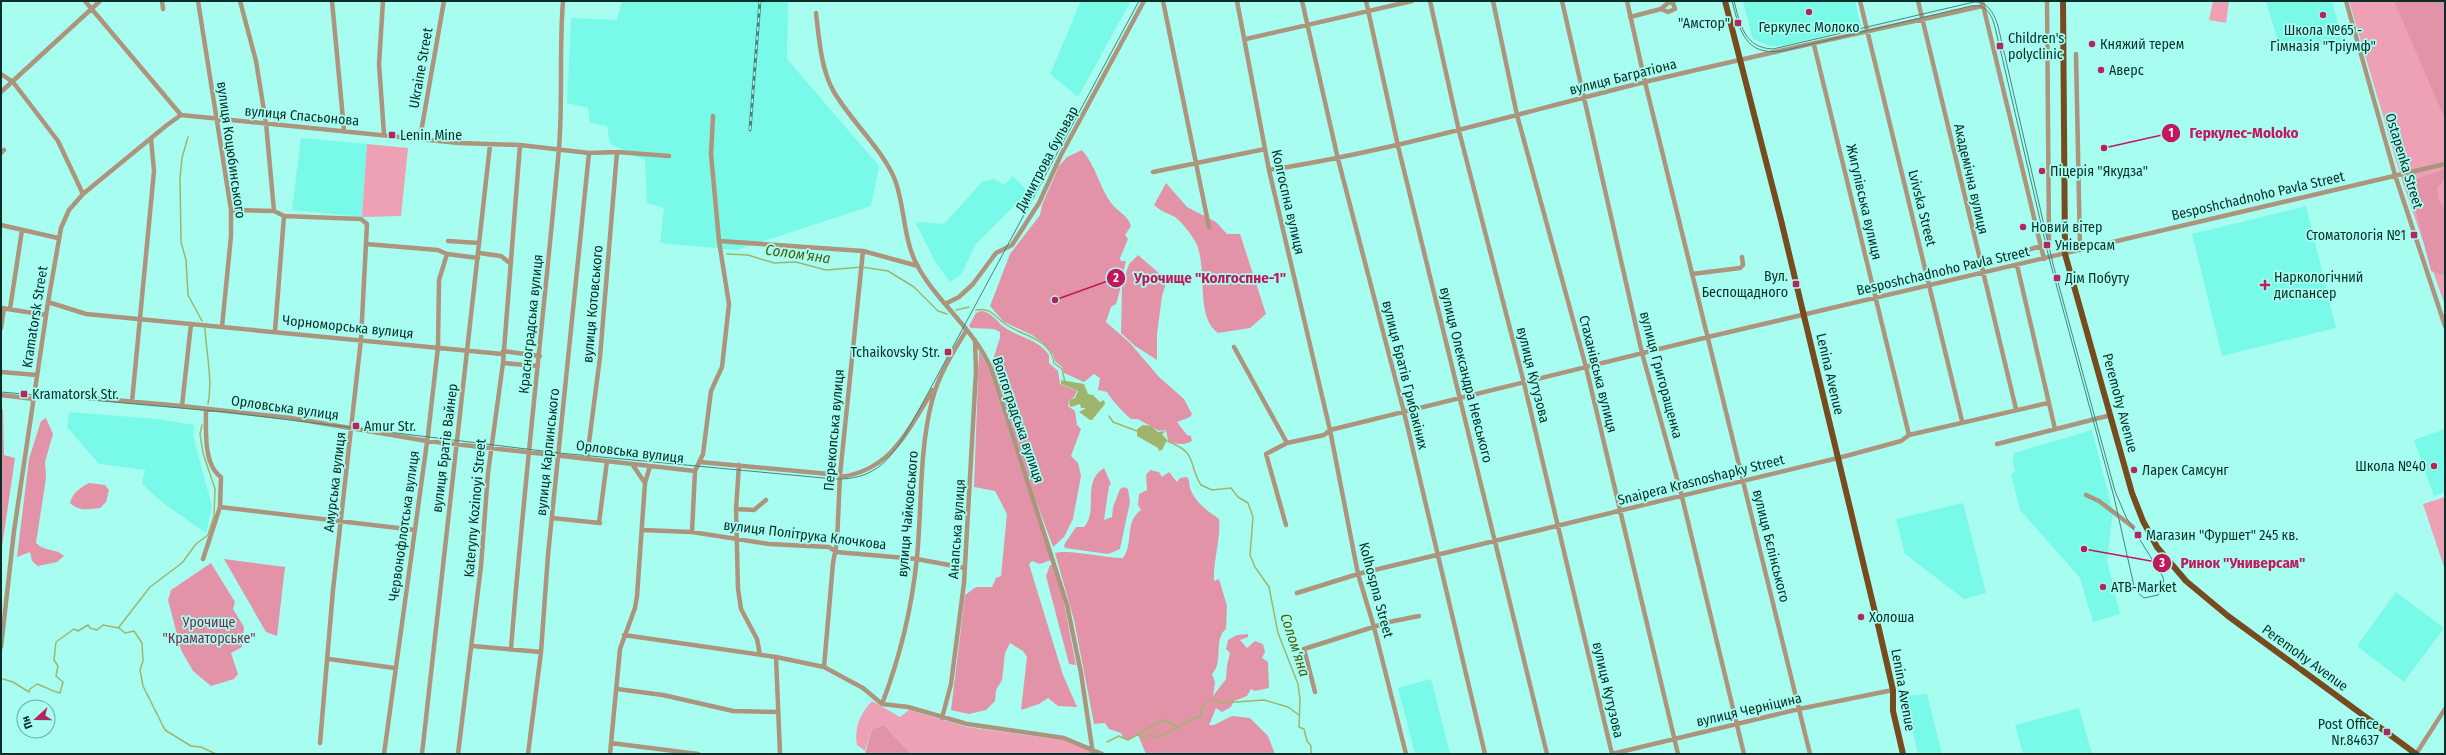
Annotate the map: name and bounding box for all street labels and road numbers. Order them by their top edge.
street label: Ukraine Street [406,26,437,110]
street label: вулиця Багратіона [1568,55,1678,99]
street label: вулиця Коцюбинського [213,80,249,220]
street label: вулиця Спасьонова [244,103,360,129]
street label: Димитрова бульвар [1012,103,1082,216]
street label: Ostapenka Street [2381,111,2427,211]
street label: Академічна вулиця [1950,122,1992,236]
street label: Жигулівська вулиця [1842,143,1886,261]
street label: Колгоспна вулиця [1268,148,1308,256]
street label: Lvivska Street [1904,168,1940,248]
street label: Besposhchadnoho Pavla Street [2170,168,2347,224]
street label: Besposhchadnoho Pavla Street [1855,243,2032,299]
street label: вулиця Котовського [579,244,607,364]
street label: Красноградська вулиця [515,253,547,395]
street label: Kramatorsk Street [19,264,52,369]
street label: вулиця Олександра Невського [1436,285,1496,465]
street label: вулиця Братів Грибакіних [1378,299,1432,452]
street label: вулиця Григоращенка [1636,310,1686,441]
street label: Чорноморська вулиця [282,312,414,342]
street label: Стаханівська вулиця [1575,314,1621,434]
street label: вулиця Кутузова [1513,325,1553,425]
street label: Lenina Avenue [1812,331,1848,417]
street label: Peremohy Avenue [2099,351,2141,455]
street label: Волгоградська вулиця [988,355,1048,485]
street label: Перекопська вулиця [820,369,848,491]
street label: вулиця Братів Вайнер [429,382,461,514]
street label: вулиця Карпинського [533,387,563,517]
street label: Орловська вулиця [230,392,340,424]
street label: Амурська вулиця [320,431,350,533]
street label: Орловська вулиця [575,437,685,467]
street label: Kateryny Kozinoyi Street [460,438,490,578]
street label: Червонофлотська вулиця [385,450,423,602]
street label: вулиця Чайковського [894,450,922,578]
street label: Snaipera Krasnoshapky Street [1616,451,1787,509]
street label: Анапська вулиця [945,478,969,580]
street label: вулиця Бєлінського [1749,488,1793,604]
street label: вулиця Політрука Клочкова [723,517,888,553]
street label: Kolhospna Street [1355,540,1397,640]
street label: Peremohy Avenue [2259,621,2351,695]
street label: вулиця Кутузова [1589,640,1627,740]
street label: Lenina Avenue [1887,647,1919,733]
street label: вулиця Черніцина [1695,690,1803,730]

